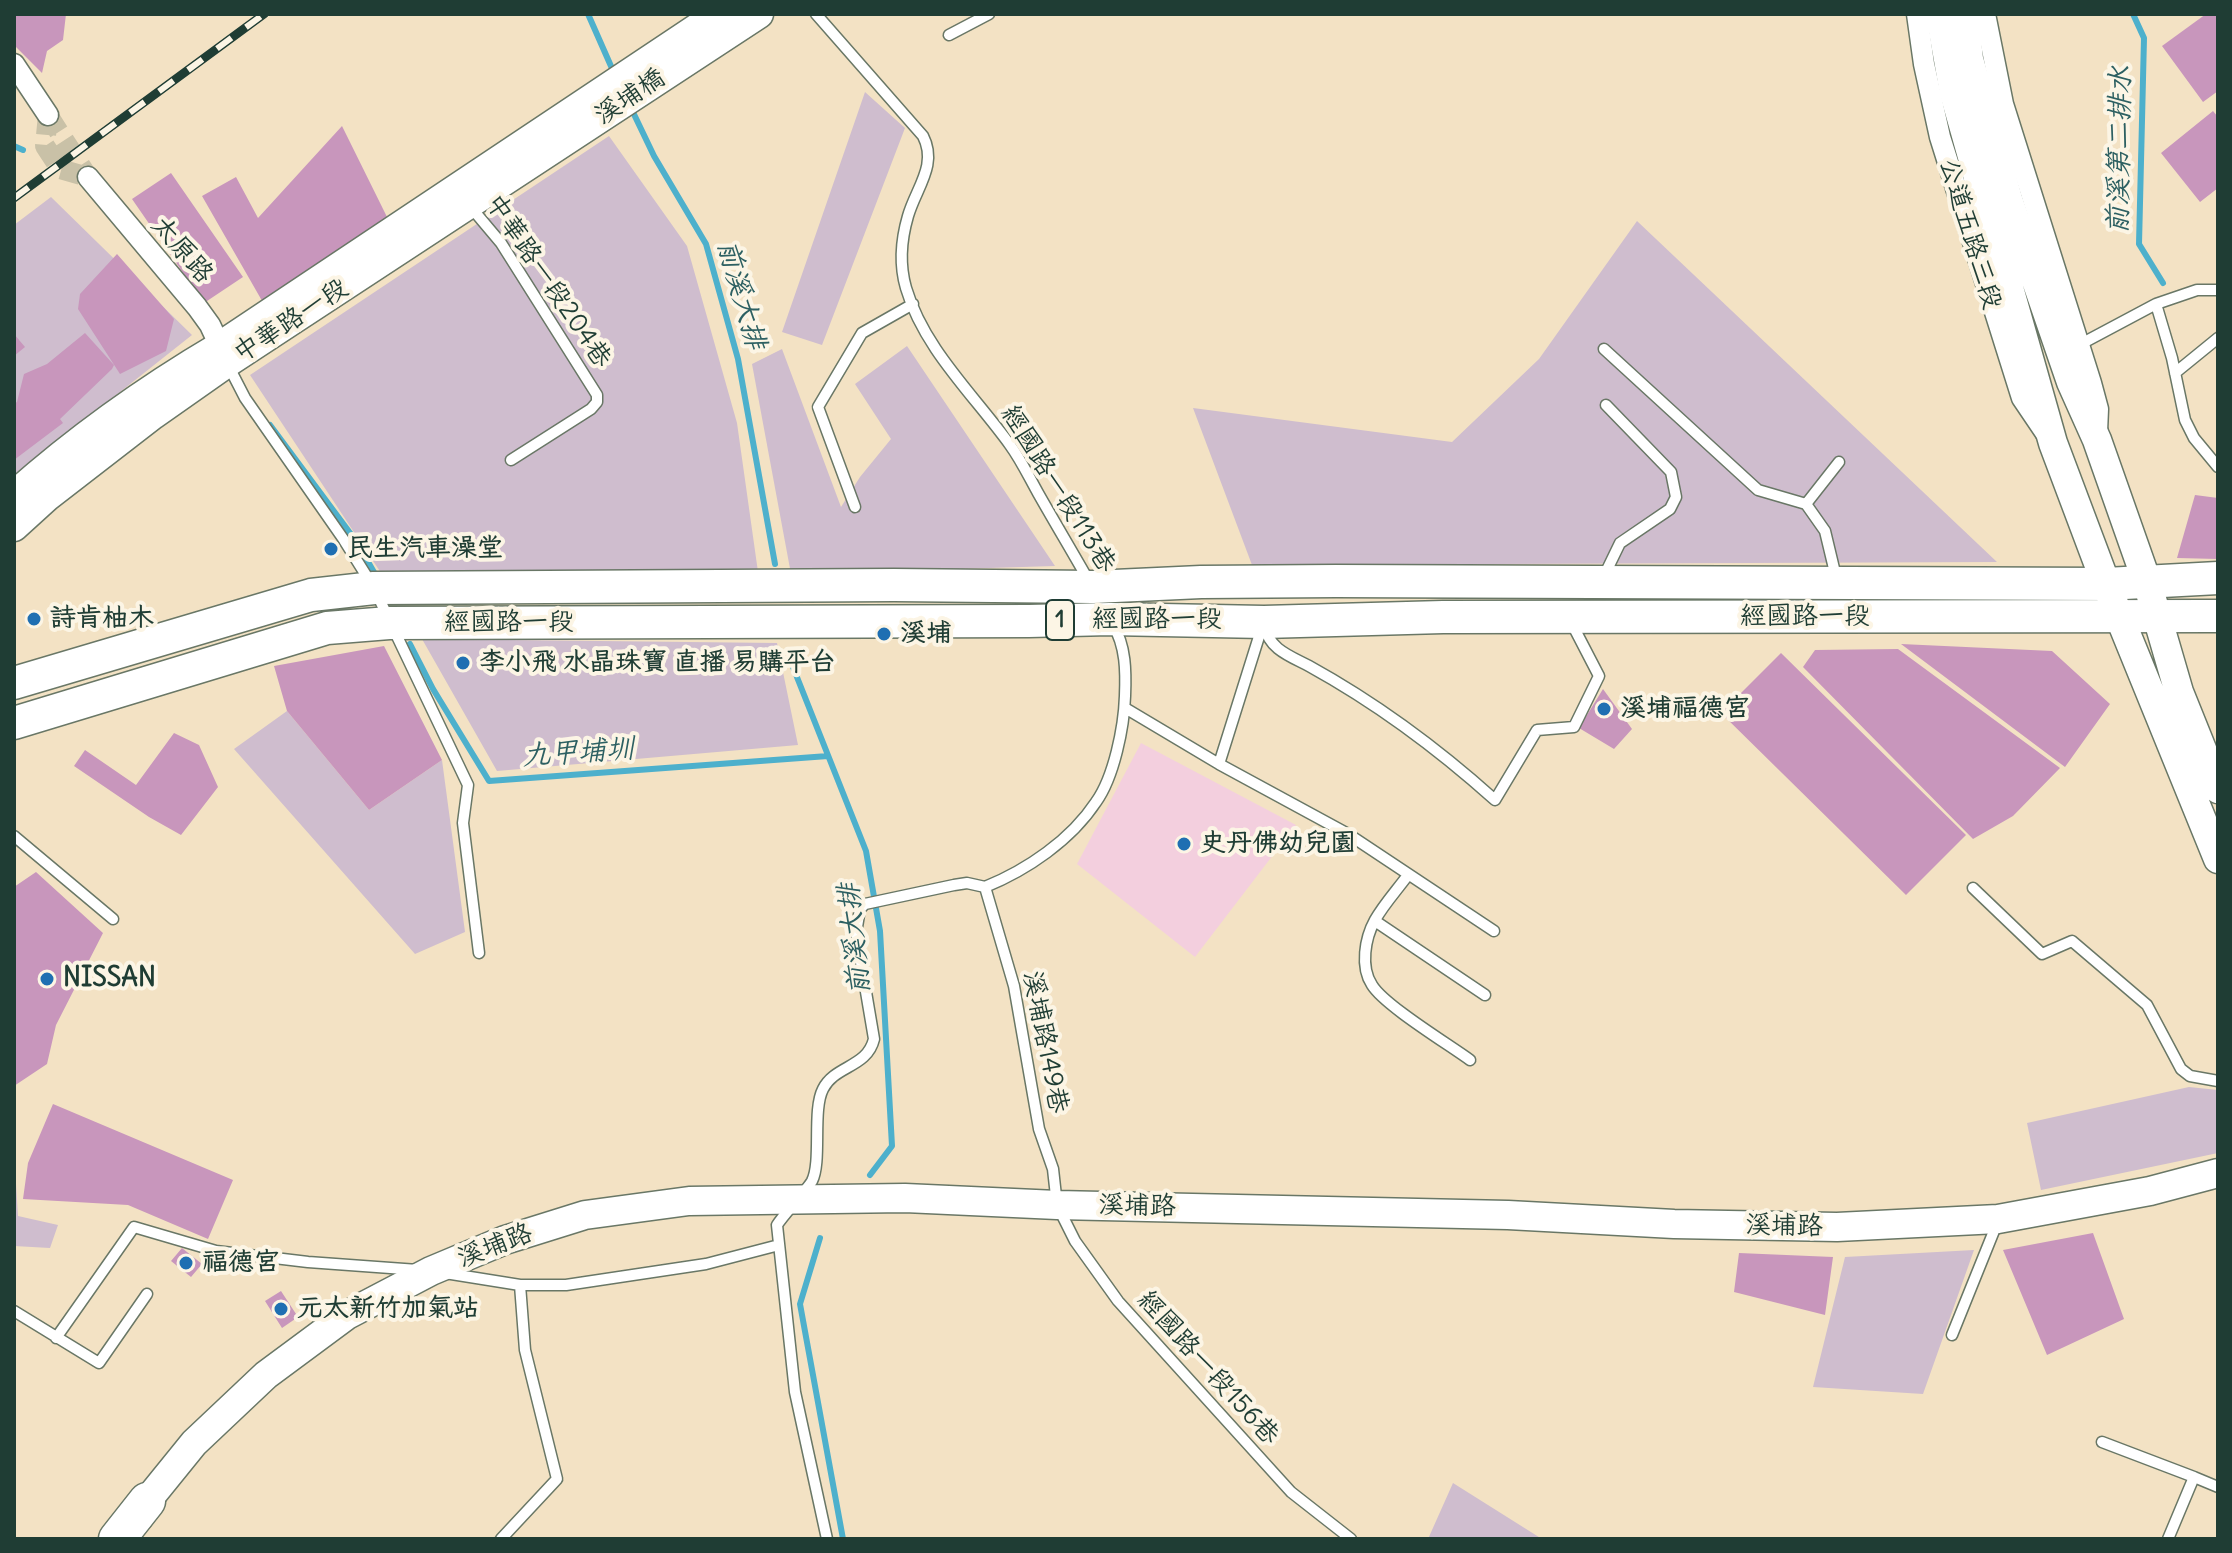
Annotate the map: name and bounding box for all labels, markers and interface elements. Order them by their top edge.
street label: 溪埔橋 [589,62,671,132]
water label: 前溪第二排水 [2102,66,2138,234]
street label: 公道五路三段 [1932,155,2008,313]
street label: 中華路一段204巷 [478,188,618,374]
street label: 太原路 [145,210,219,290]
water label: 前溪大排 [709,237,773,353]
street label: 中華路一段 [228,273,354,369]
street label: 經國路一段113巷 [994,400,1122,578]
place label: 民生汽車澡堂 [347,533,503,565]
marker: 民生汽車澡堂 [322,540,340,558]
road number: 1 [1046,600,1074,640]
street label: 經國路一段 [1740,601,1870,633]
place label: 詩肯柚木 [50,603,154,635]
street label: 經國路一段 [1092,604,1222,636]
street label: 經國路一段 [444,607,574,639]
marker: 詩肯柚木 [25,610,43,628]
place label: 溪埔 [900,618,952,650]
marker: 溪埔 [875,625,893,643]
place label: 李小飛 水晶珠寶 直播 易購平台 [479,647,836,679]
marker: 李小飛 水晶珠寶 直播 易購平台 [454,654,472,672]
place label: 溪埔福德宮 [1620,693,1750,725]
marker: 溪埔福德宮 [1595,700,1613,718]
water label: 九甲埔圳 [521,732,635,774]
place label: 史丹佛幼兒園 [1200,828,1356,860]
marker: 史丹佛幼兒園 [1175,835,1193,853]
water label: 前溪大排 [832,882,878,996]
place label: NISSAN [63,963,156,995]
street label: 溪埔路149巷 [1016,968,1074,1116]
marker: NISSAN [38,970,56,988]
street label: 溪埔路 [1098,1190,1176,1222]
street label: 溪埔路 [1745,1210,1823,1242]
street label: 溪埔路 [453,1217,537,1275]
place label: 福德宮 [202,1247,280,1279]
marker: 福德宮 [177,1254,195,1272]
street label: 經國路一段156巷 [1131,1285,1285,1451]
place label: 元太新竹加氣站 [297,1293,479,1325]
marker: 元太新竹加氣站 [272,1300,290,1318]

